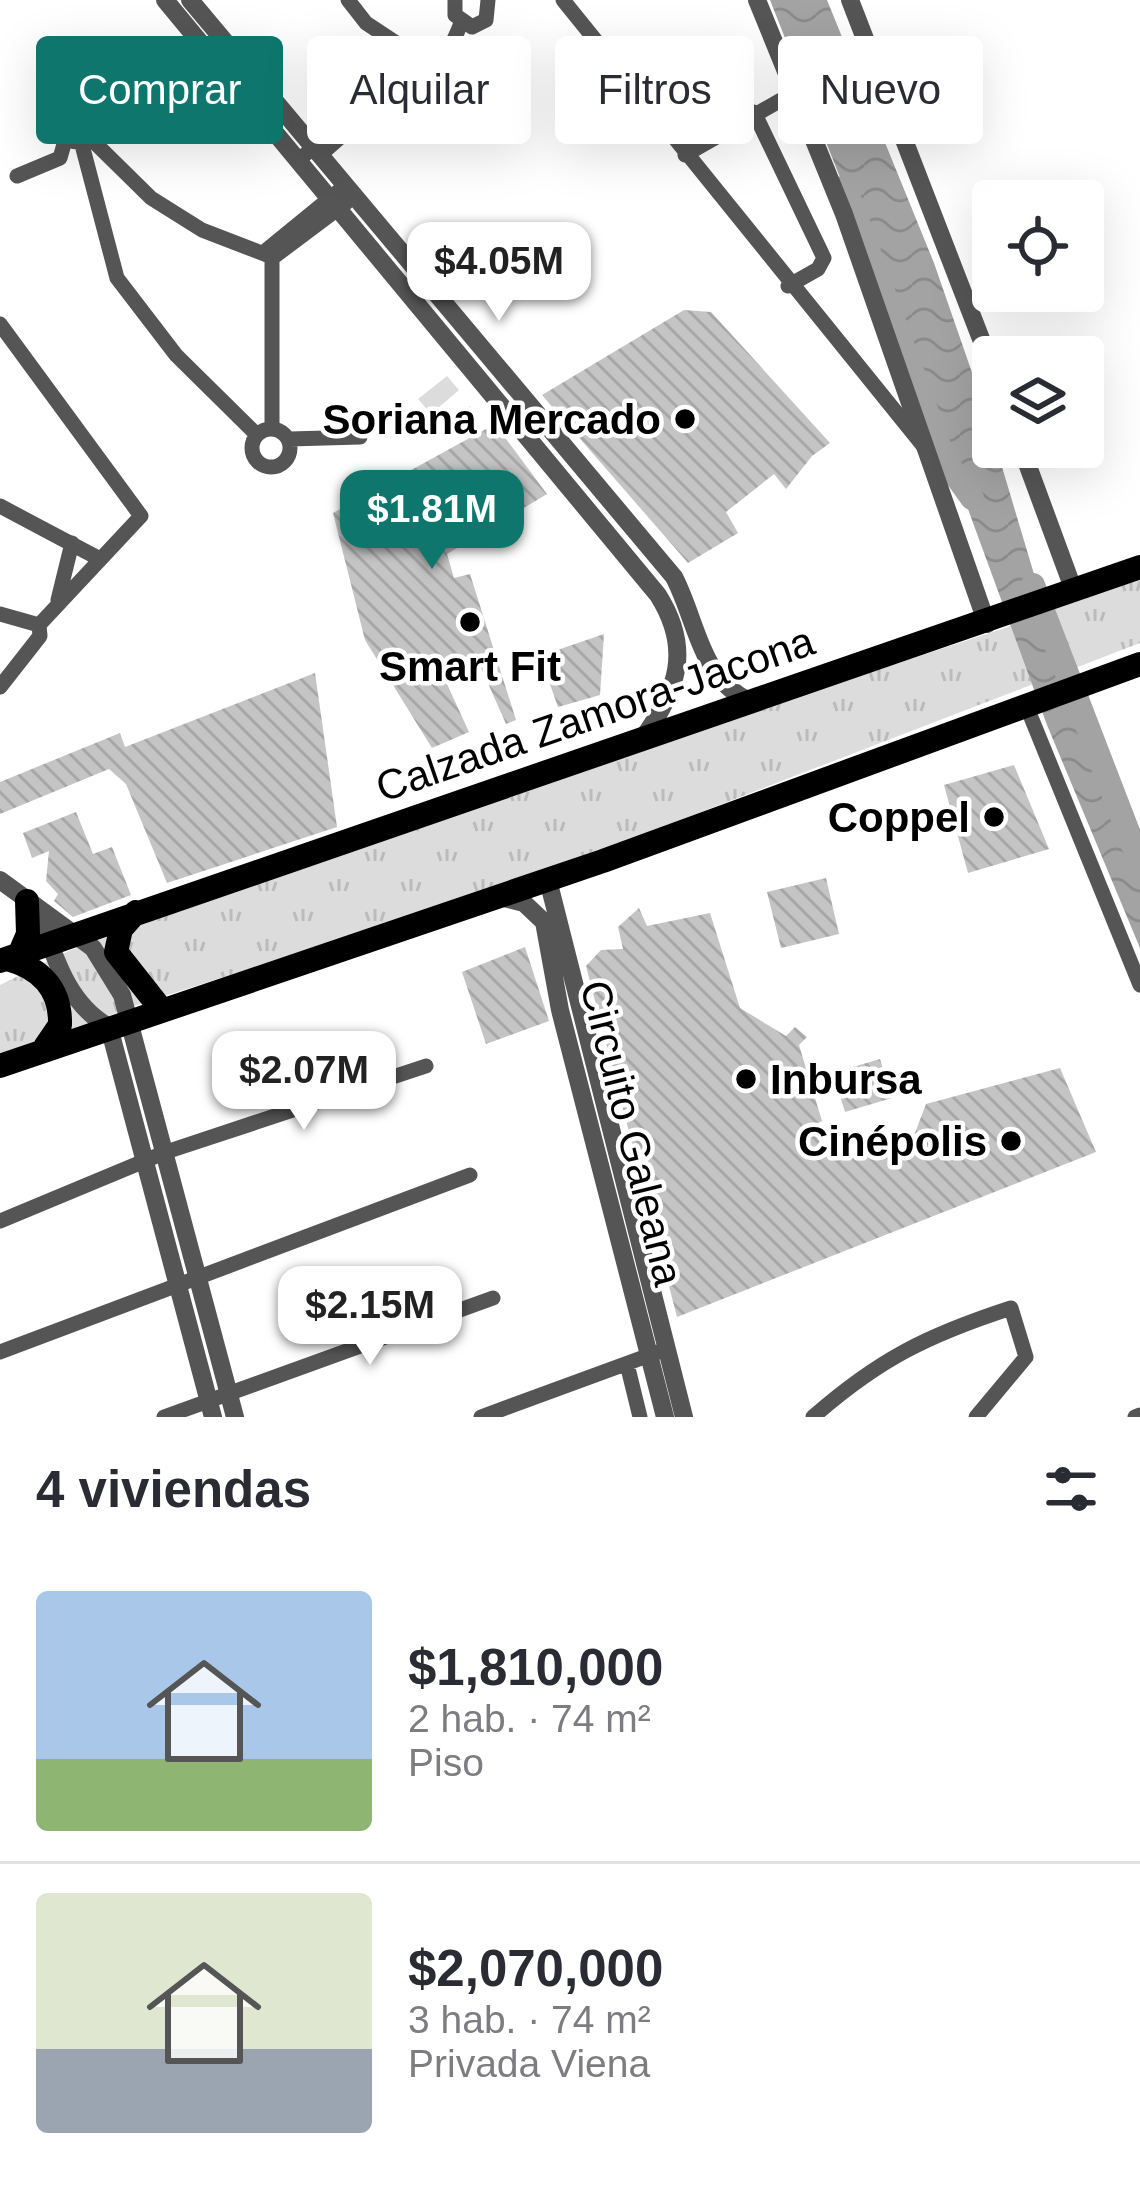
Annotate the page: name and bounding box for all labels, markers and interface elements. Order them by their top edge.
chip: Comprar [36,36,283,144]
chip: Alquilar [307,36,531,144]
chip: Filtros [555,36,754,144]
chip: Nuevo [778,36,983,144]
map controls [972,180,1104,468]
button: locate [972,180,1104,312]
pin: $4.05M [401,222,597,324]
text: $4.05M [434,239,564,282]
button: layers [972,336,1104,468]
place label: Soriana Mercado [323,396,661,443]
marker: Soriana Mercado [672,406,698,432]
pin: $1.81M [334,470,530,572]
text: $1.81M [367,487,497,530]
marker: Smart Fit [457,609,483,635]
street label: Calzada Zamora-Jacona [370,617,821,811]
place label: Smart Fit [379,643,561,690]
place label: Coppel [828,794,970,841]
marker: Coppel [981,804,1007,830]
street label: Circuito Galeana [571,976,693,1291]
pin: $2.07M [206,1031,402,1133]
text: $2.07M [239,1048,369,1091]
place label: Inbursa [770,1056,922,1103]
marker: Inbursa [733,1066,759,1092]
place label: Cinépolis [798,1118,987,1165]
marker: Cinépolis [998,1128,1024,1154]
pin: $2.15M [272,1266,468,1368]
text: $2.15M [305,1283,435,1326]
icon: filters [1038,1456,1104,1522]
text: 4 viviendas [36,1461,311,1518]
icon: home [132,1639,276,1783]
text: $1,810,000 [408,1639,663,1696]
text: 2 hab. · 74 m² [408,1697,651,1740]
text: Piso [408,1741,484,1784]
text: $2,070,000 [408,1940,663,1997]
icon: home [132,1941,276,2085]
text: 3 hab. · 74 m² [408,1998,651,2041]
text: Privada Viena [408,2042,650,2085]

